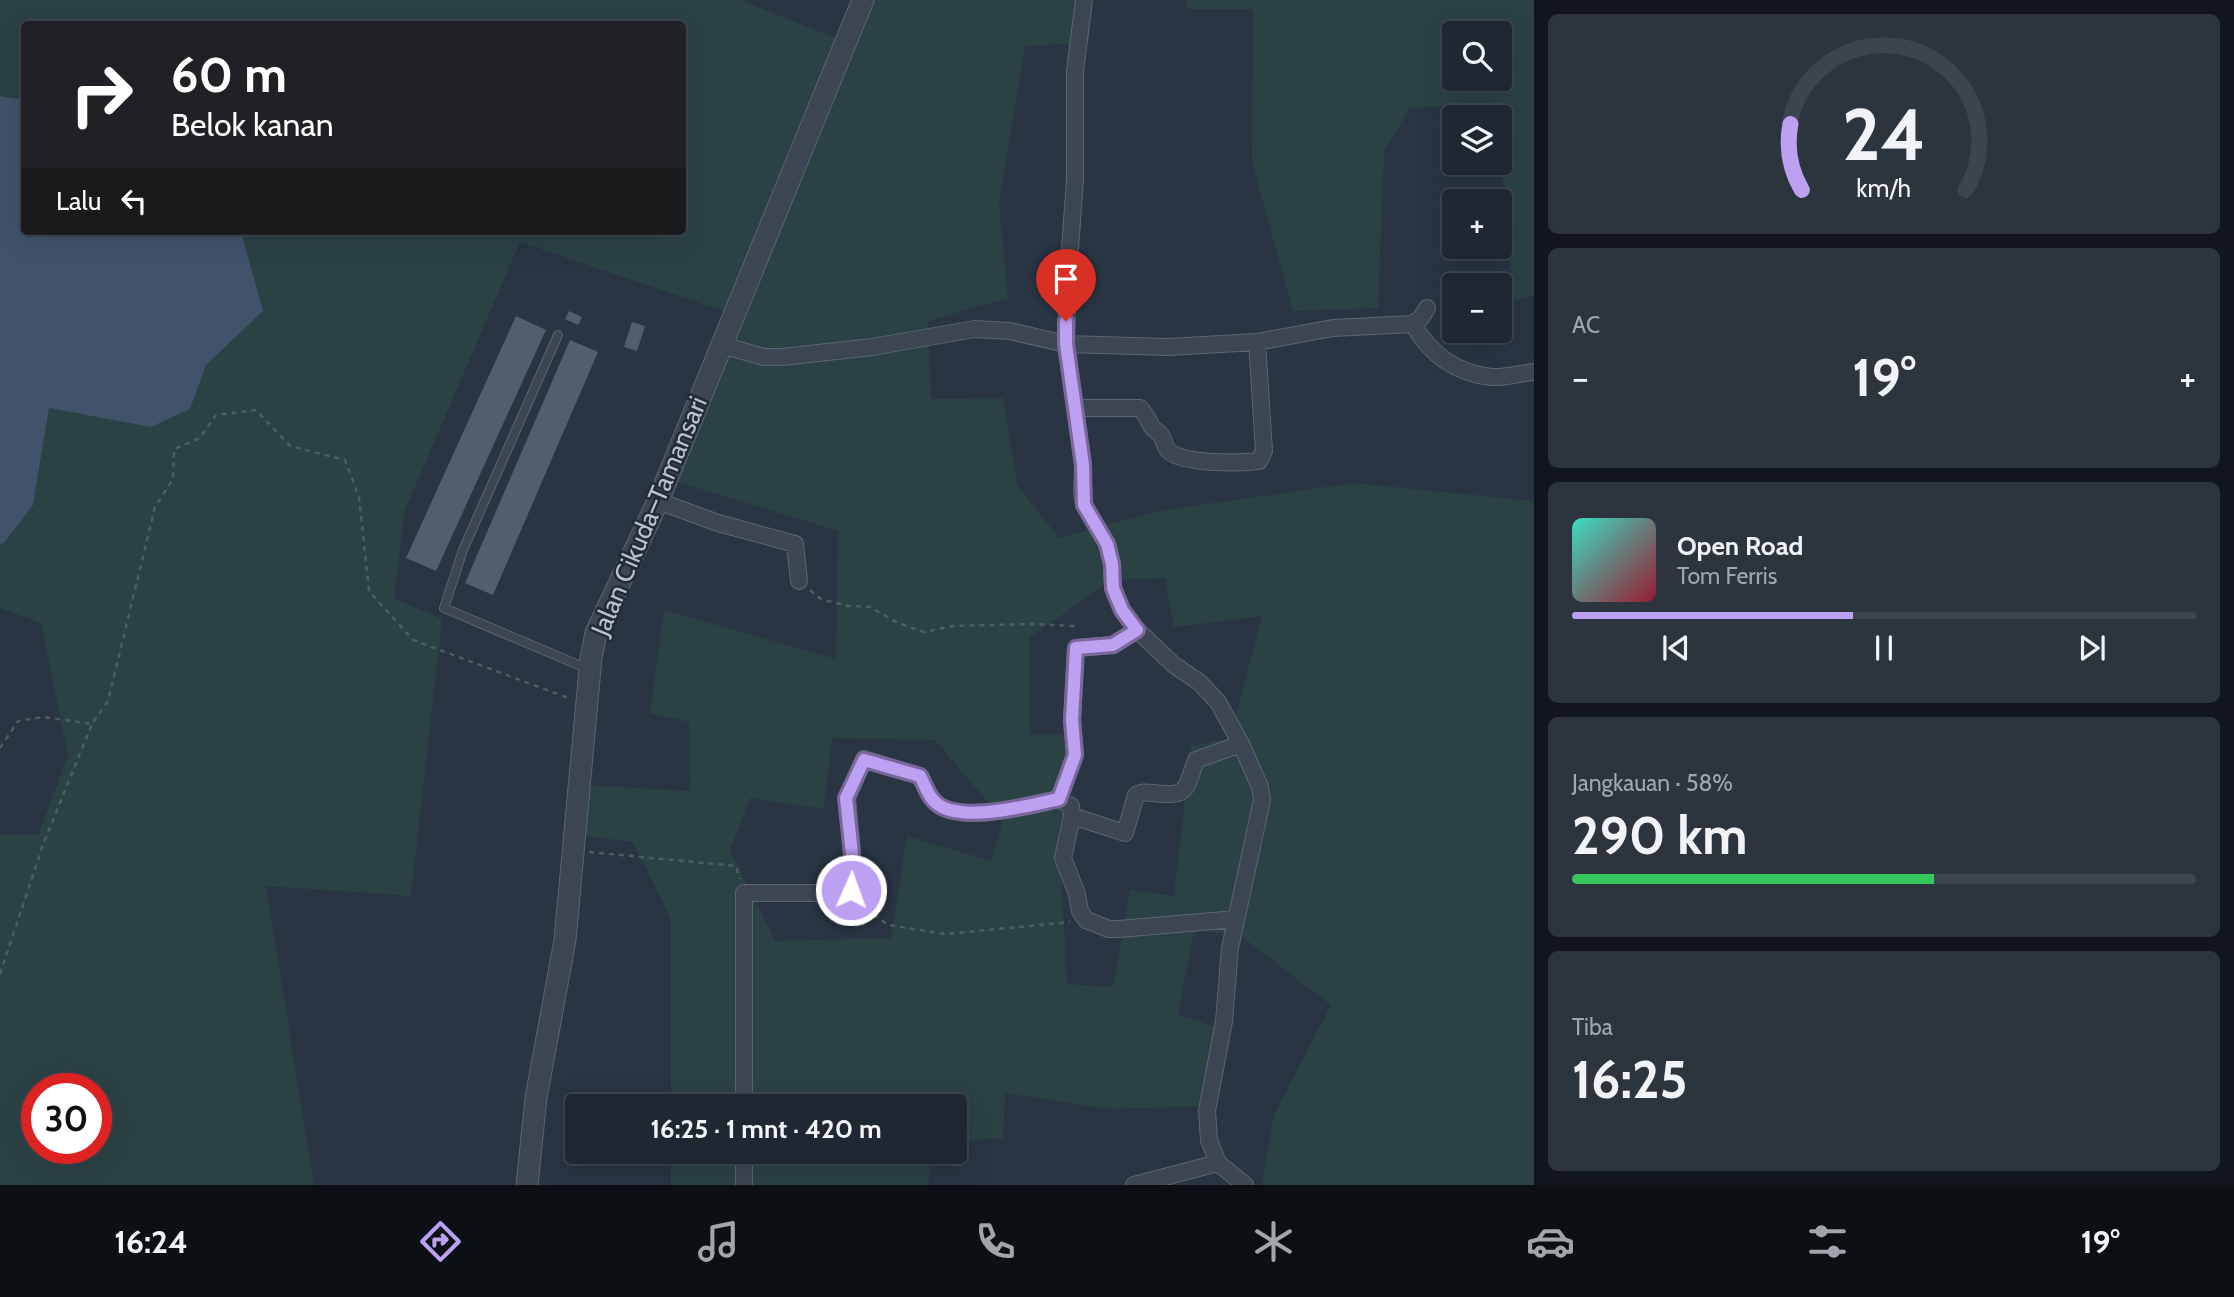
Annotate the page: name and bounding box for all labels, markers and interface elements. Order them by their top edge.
map controls [1442,21,1512,343]
button: search [1442,21,1512,91]
text: 60 m [171,45,287,104]
icon: right [56,49,147,140]
text: 24 [1842,90,1926,178]
text: Belok kanan [171,105,334,144]
button: layers [1442,105,1512,175]
text: km/h [1857,173,1911,203]
icon: left [115,182,153,220]
text: Lalu [56,185,101,217]
button: + [1442,189,1512,259]
pin [1036,249,1096,321]
icon: arrive [1047,260,1085,298]
button: − [1442,273,1512,343]
text: AC [1572,311,1600,339]
text: 19° [1852,346,1916,409]
text: − [1572,354,1589,401]
text: + [2179,354,2196,401]
street label: Jalan Cikuda–Tamansari [584,391,714,641]
text: Open Road [1677,530,1803,562]
text: Tom Ferris [1677,562,1777,590]
icon: previous [1657,629,1695,667]
icon: pause [1865,629,1903,667]
icon: next [2073,629,2111,667]
text: Jangkauan · 58% [1572,769,1733,797]
text: 290 km [1572,804,1748,867]
position arrow [814,853,888,927]
text: Tiba [1572,1013,1613,1041]
text: 16:25 [1572,1048,1687,1111]
speed limit sign: 30 [21,1073,112,1164]
text: 16:25 · 1 mnt · 420 m [650,1113,882,1145]
icon: directions [416,1217,465,1266]
icon: music [694,1217,743,1266]
icon: phone [971,1217,1020,1266]
icon: climate [1249,1217,1298,1266]
icon: car [1526,1217,1575,1266]
icon: filters [1803,1217,1852,1266]
text: 16:24 [114,1222,188,1261]
text: 19° [2081,1222,2120,1261]

